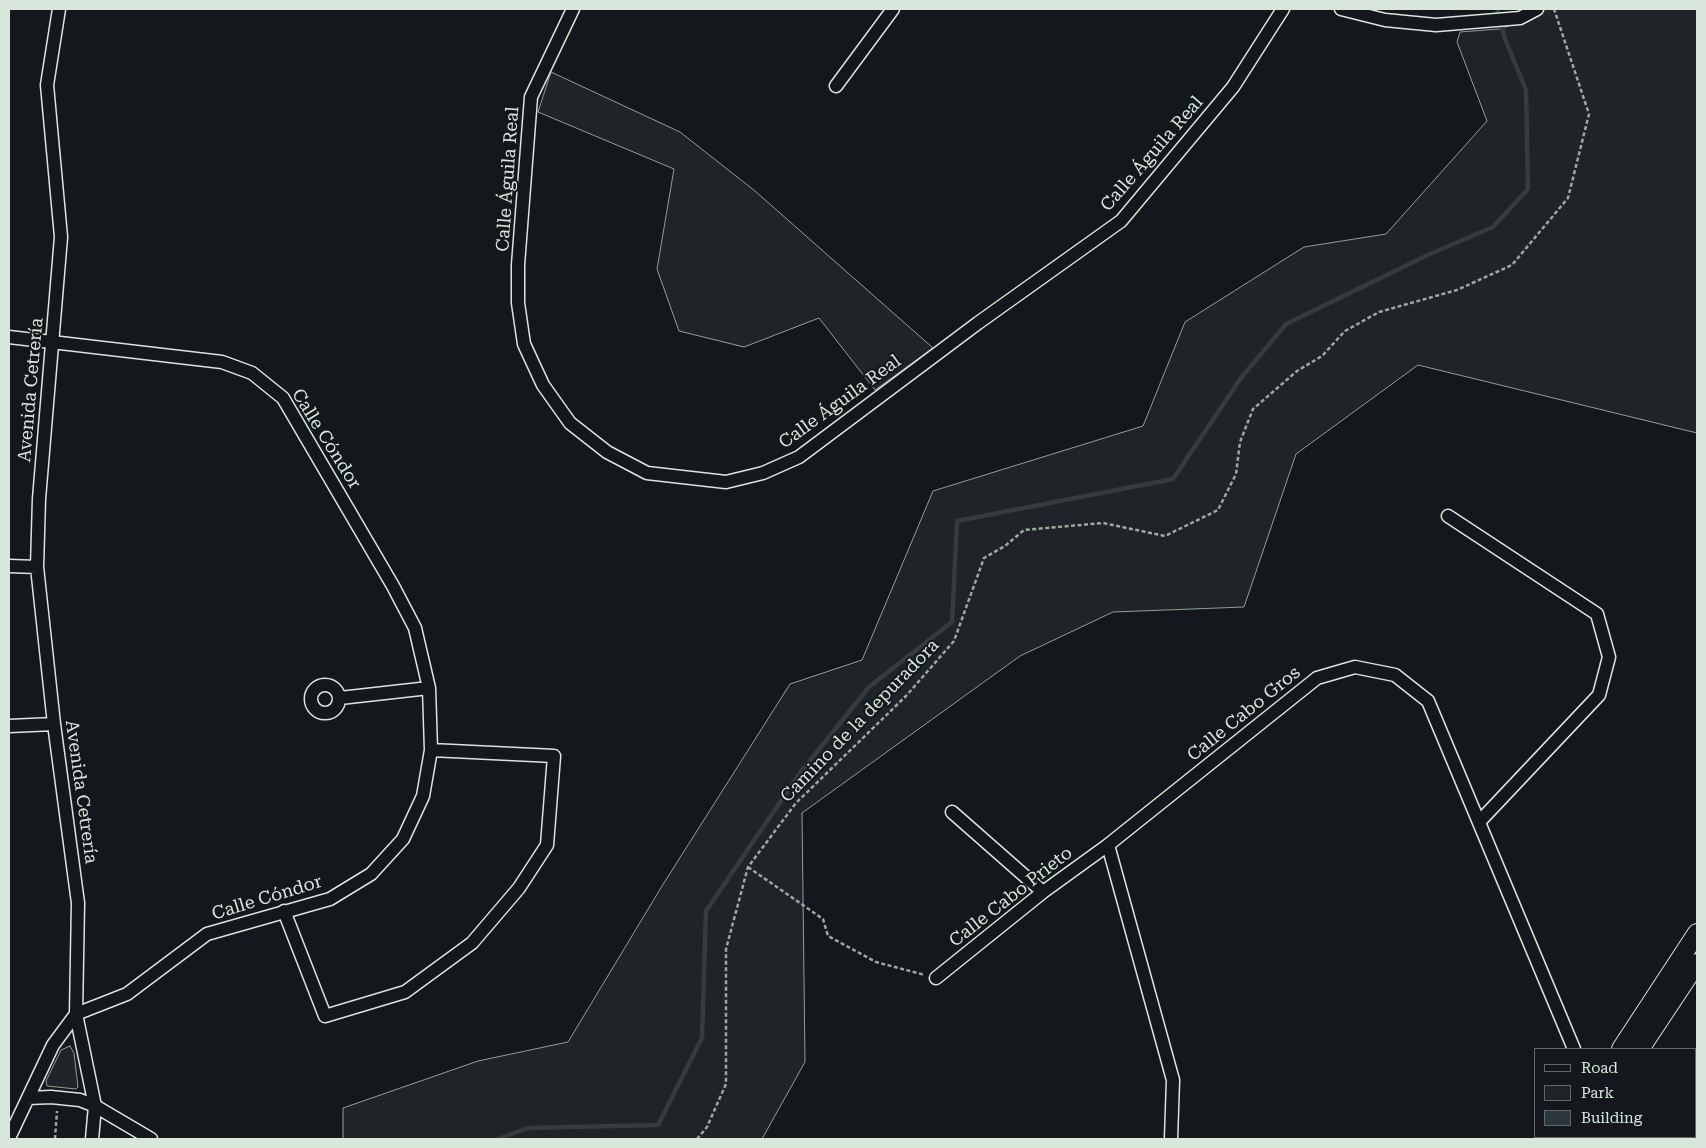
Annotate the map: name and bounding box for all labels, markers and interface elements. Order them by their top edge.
street label: Calle Águila Real [1096,92,1208,216]
street label: Calle Águila Real [492,106,524,252]
street label: Avenida Cetrería [14,317,48,463]
street label: Calle Águila Real [775,351,905,453]
street label: Calle Cóndor [287,385,365,493]
street label: Camino de la depuradora [776,635,944,807]
street label: Calle Cabo Gros [1183,662,1305,766]
street label: Avenida Cetrería [60,719,102,865]
street label: Calle Cabo Prieto [945,842,1077,952]
street label: Calle Cóndor [209,871,325,925]
legend [1534,1048,1696,1138]
text: Road [1581,1059,1618,1077]
text: Park [1581,1084,1614,1102]
text: Building [1581,1109,1642,1127]

